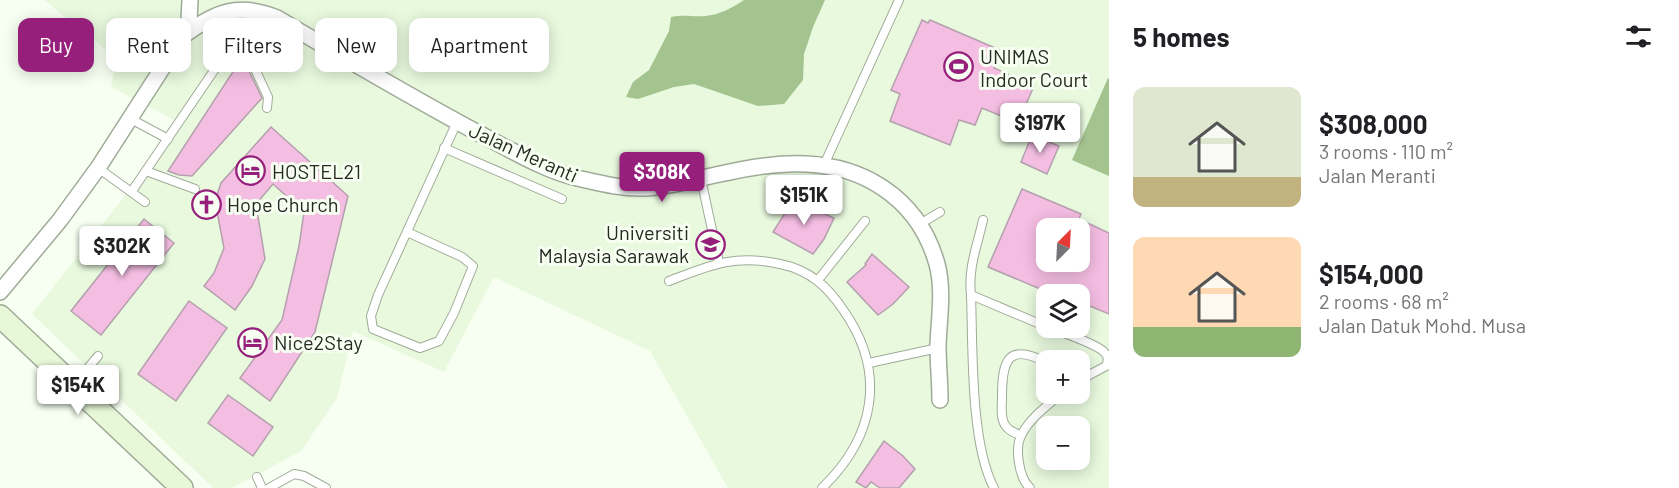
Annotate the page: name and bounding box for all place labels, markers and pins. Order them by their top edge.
place label: UNIMAS Indoor Court [980,44,1088,91]
sports icon: UNIMAS Indoor Court [943,51,975,83]
pin: $197K [998,103,1082,154]
pin: $308K [620,152,704,203]
hotel icon: HOSTEL21 [235,155,267,187]
place label: HOSTEL21 [272,159,361,183]
pin: $151K [762,175,846,226]
church icon: Hope Church [190,188,222,220]
place label: Hope Church [227,192,339,216]
place label: Universiti Malaysia Sarawak [539,220,689,267]
pin: $302K [80,226,164,277]
school or university icon: Universiti Malaysia Sarawak [694,228,726,260]
hotel icon: Nice2Stay [237,326,269,358]
place label: Nice2Stay [274,330,363,354]
pin: $154K [36,365,120,416]

